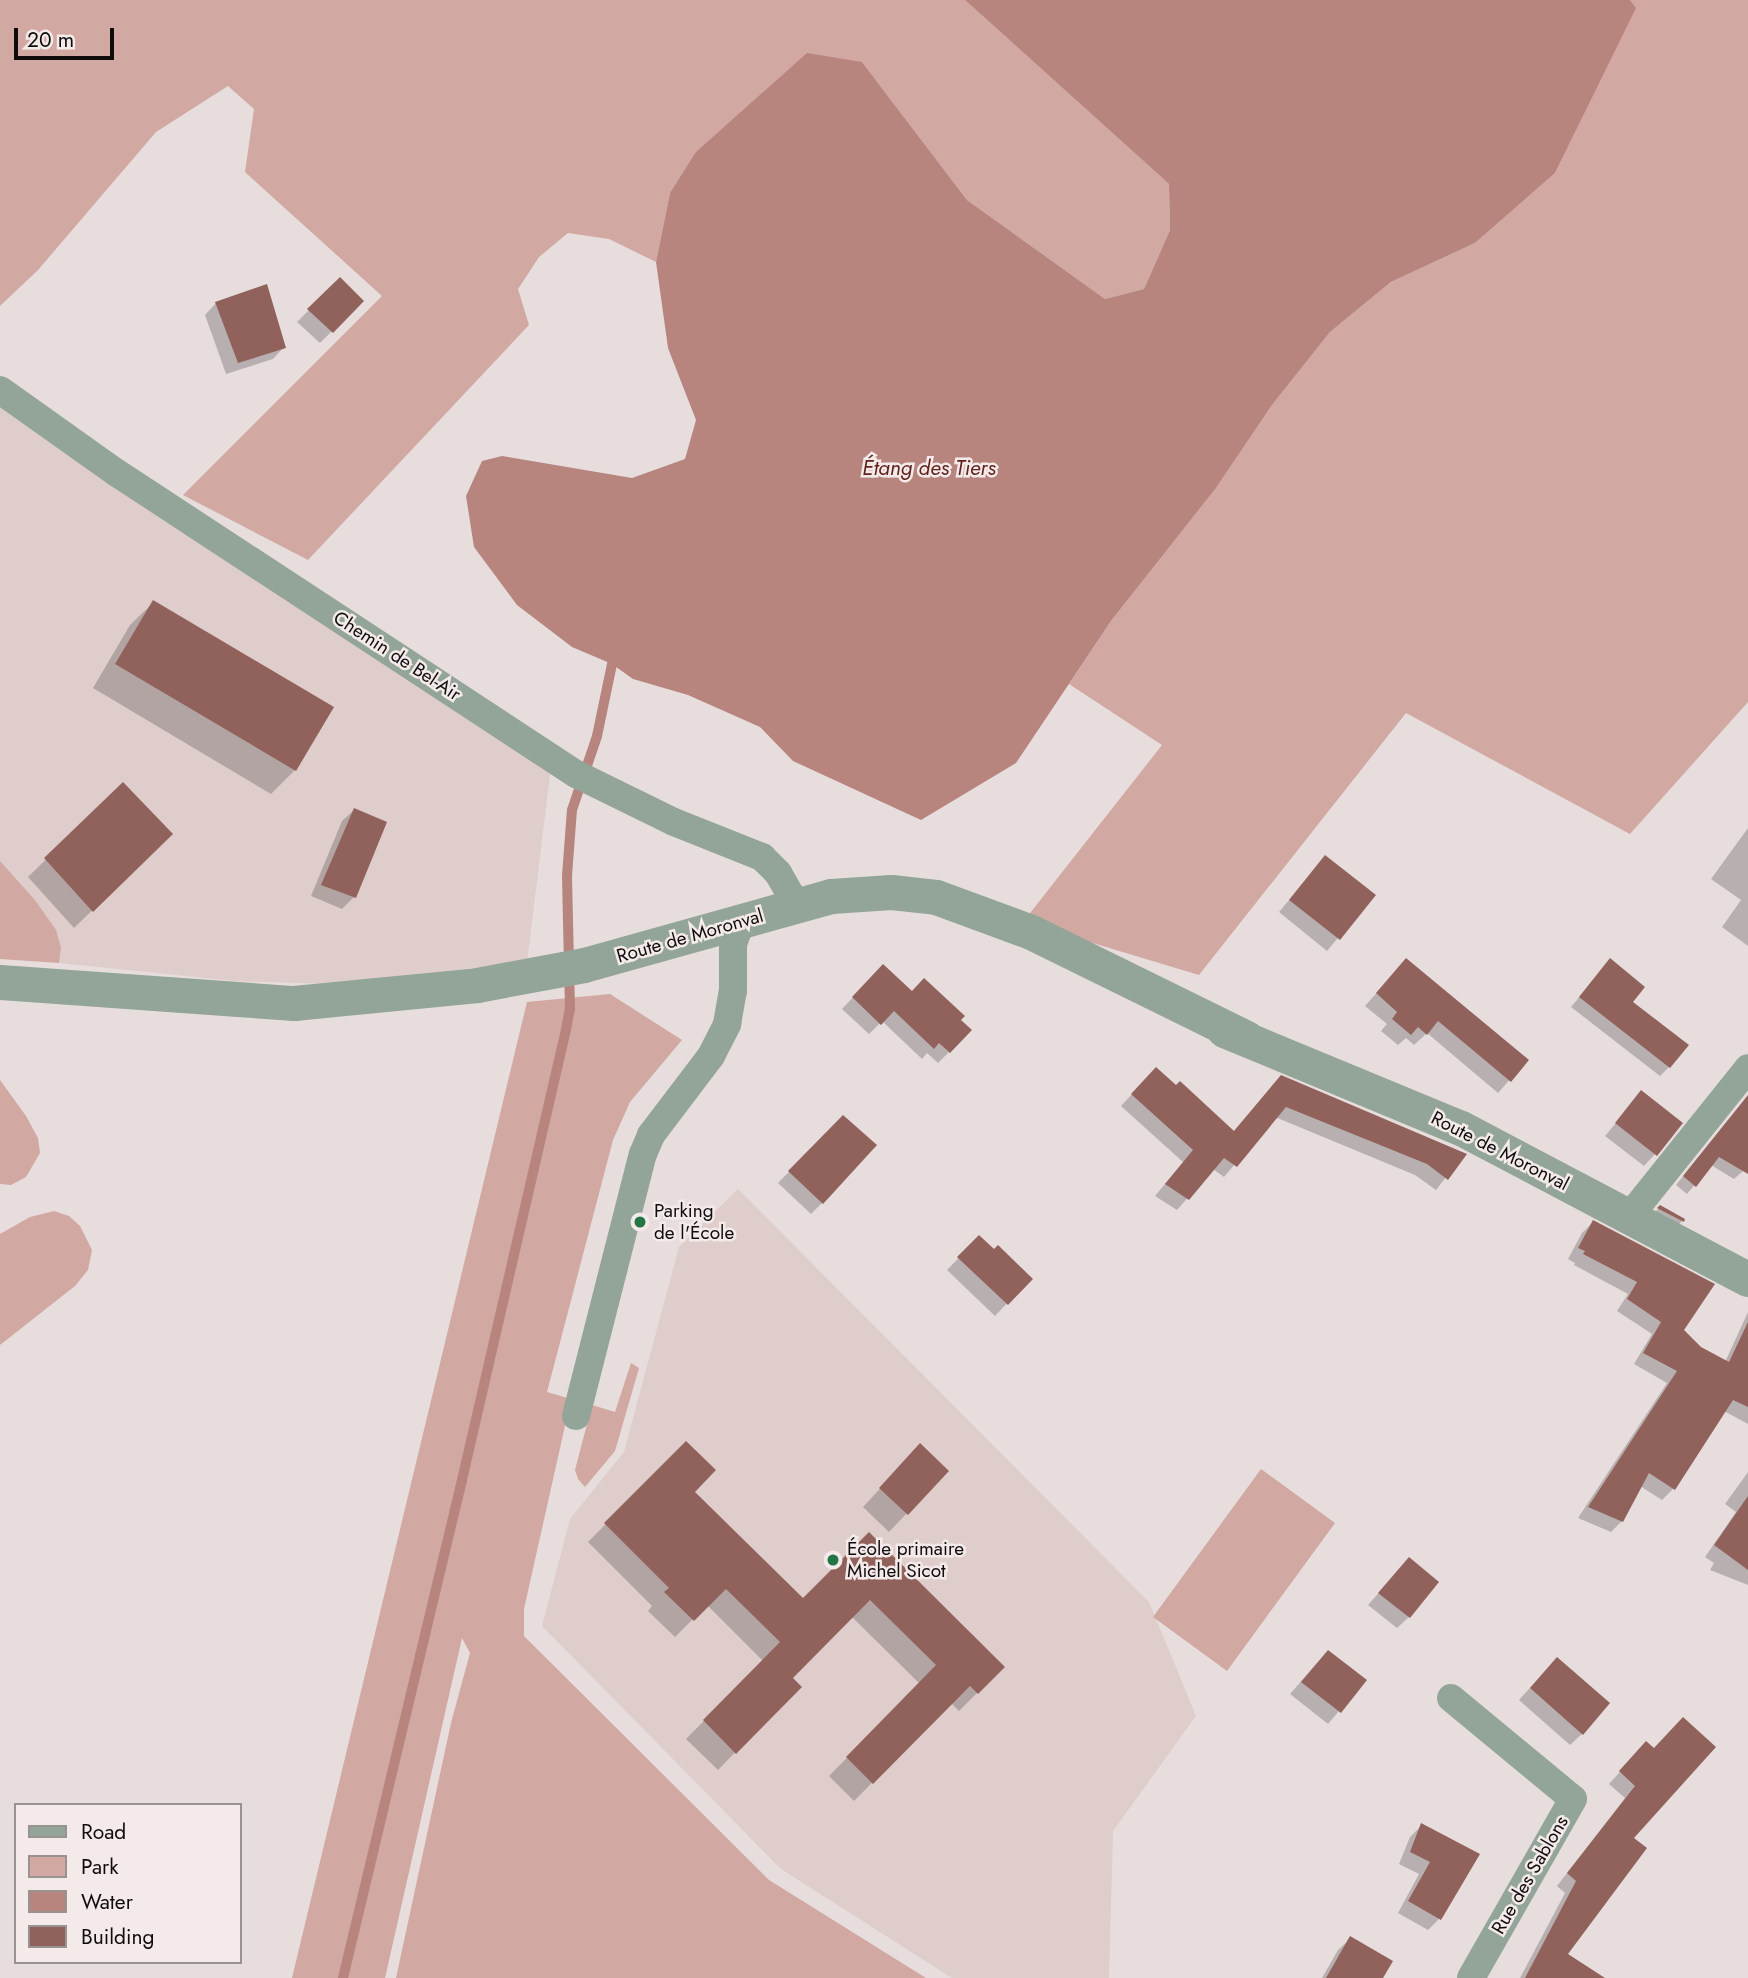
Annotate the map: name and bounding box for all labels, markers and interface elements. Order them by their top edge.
scale bar [18,14,117,58]
text: 20 m [27,25,74,55]
water label: Étang des Tiers [862,455,996,481]
street label: Chemin de Bel-Air [329,606,465,706]
street label: Route de Moronval [614,904,766,968]
street label: Route de Moronval [1427,1106,1573,1196]
place label: Parking de l'École [654,1200,734,1244]
marker: Parking de l'École [632,1214,648,1230]
place label: École primaire Michel Sicot [847,1538,964,1582]
marker: École primaire Michel Sicot [825,1552,841,1568]
legend [14,1803,242,1964]
street label: Rue des Sablons [1487,1812,1573,1938]
text: Road [81,1817,126,1847]
text: Park [81,1852,118,1882]
text: Water [81,1887,133,1917]
text: Building [81,1922,154,1952]

